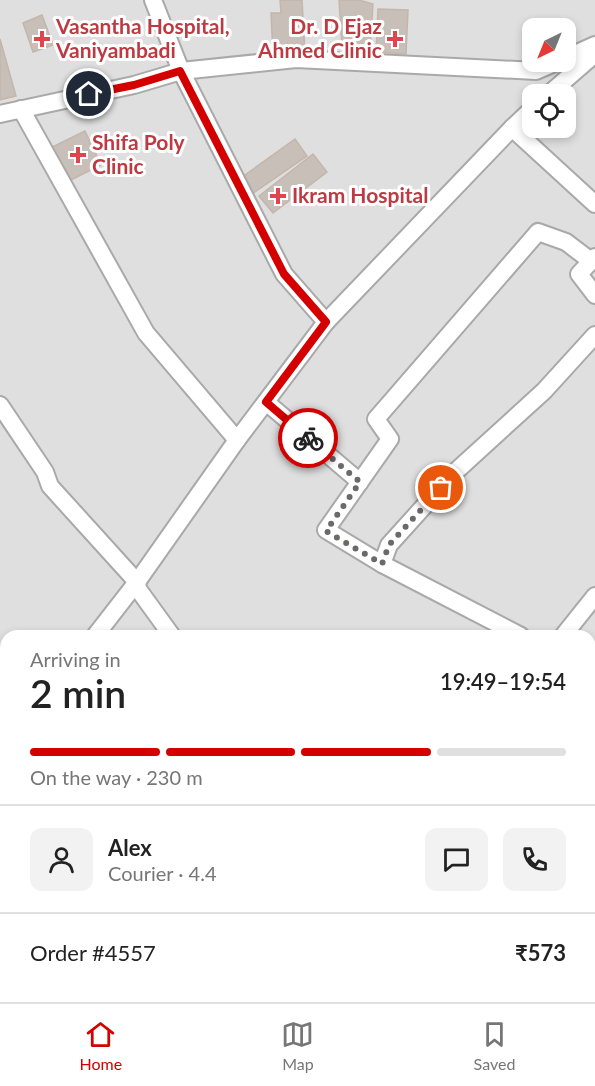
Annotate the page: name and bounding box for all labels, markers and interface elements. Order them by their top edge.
place label: Vasantha Hospital, Vaniyambadi [55,13,230,62]
place label: Dr. D Ejaz Ahmed Clinic [257,13,382,62]
north arrow [522,18,576,72]
map controls [522,18,576,138]
marker: Vasantha Hospital, Vaniyambadi [33,30,51,48]
marker: Dr. D Ejaz Ahmed Clinic [386,30,404,48]
pin [63,68,114,119]
icon: home [72,77,105,110]
button: locate [522,84,576,138]
place label: Shifa Poly Clinic [92,129,186,178]
marker: Shifa Poly Clinic [69,146,87,164]
place label: Ikram Hospital [292,182,428,207]
marker: Ikram Hospital [269,187,287,205]
courier [278,408,338,468]
icon: bike [292,422,325,455]
pin [415,462,466,513]
icon: bag [424,471,457,504]
text: Arriving in [30,647,121,671]
text: 19:49–19:54 [440,668,566,695]
text: 2 min [30,670,126,716]
text: On the way · 230 m [30,765,203,789]
button: person [30,828,93,891]
button: chat [425,828,488,891]
button: phone [503,828,566,891]
text: Alex [108,834,152,861]
text: Courier · 4.4 [108,861,217,885]
text: Order #4557 [30,939,156,966]
text: ₹573 [515,939,566,966]
tab: Home [80,1018,122,1073]
tab: Map [281,1018,314,1073]
tab: Saved [474,1018,515,1073]

